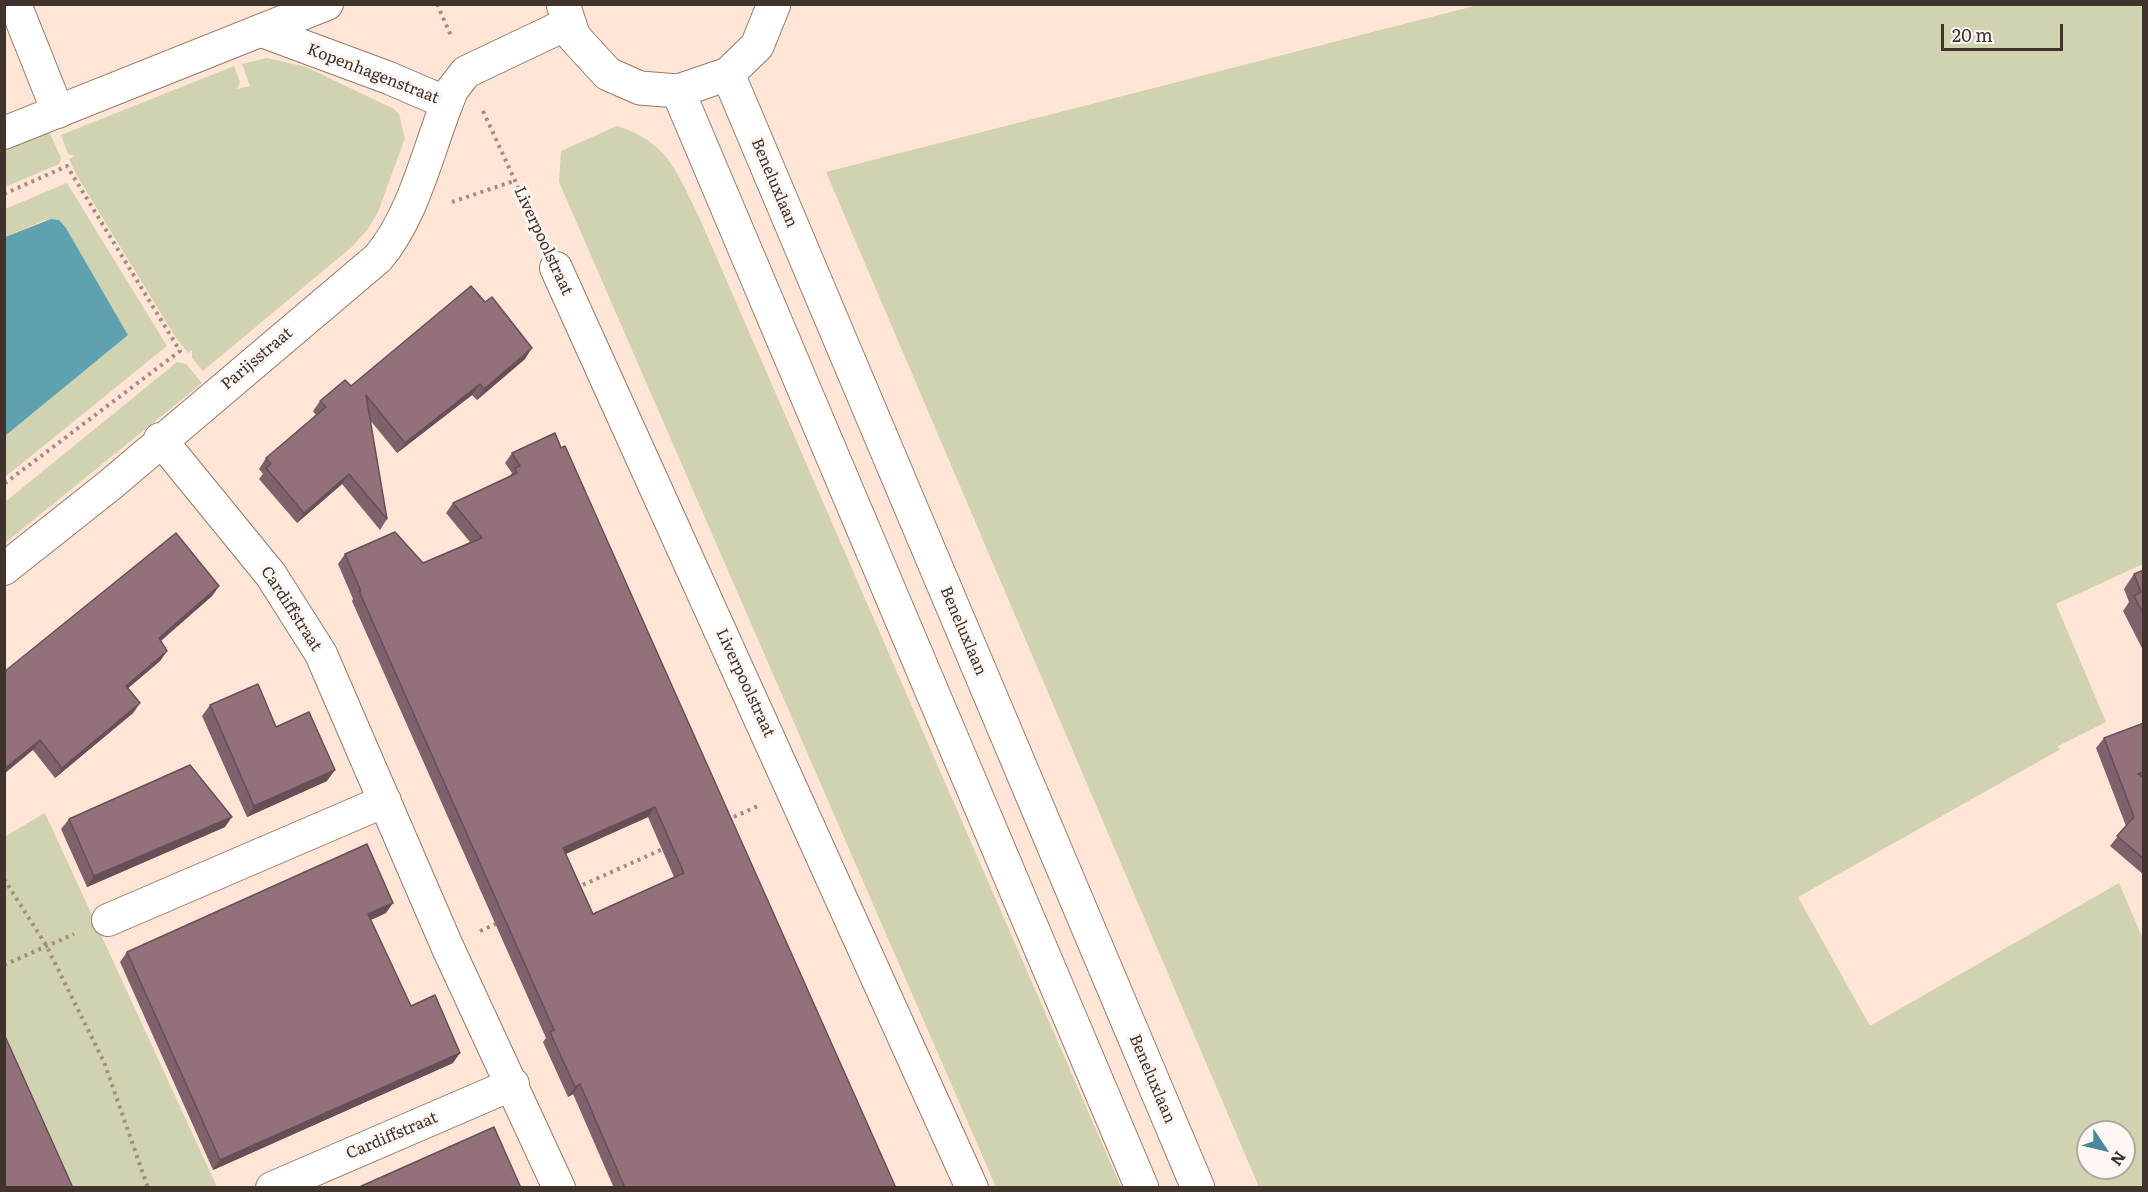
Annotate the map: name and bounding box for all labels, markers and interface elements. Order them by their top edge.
scale bar [1944,12,2066,50]
text: 20 m [1952,21,1993,48]
street label: Kopenhagenstraat [304,40,442,108]
street label: Beneluxlaan [747,136,801,230]
street label: Liverpoolstraat [509,184,577,298]
street label: Parijsstraat [217,324,297,394]
street label: Cardiffstraat [256,563,326,655]
street label: Beneluxlaan [936,584,990,678]
street label: Liverpoolstraat [711,626,779,740]
street label: Beneluxlaan [1125,1032,1179,1126]
street label: Cardiffstraat [343,1108,441,1164]
north arrow [2076,1120,2136,1180]
text: N [2105,1147,2133,1172]

